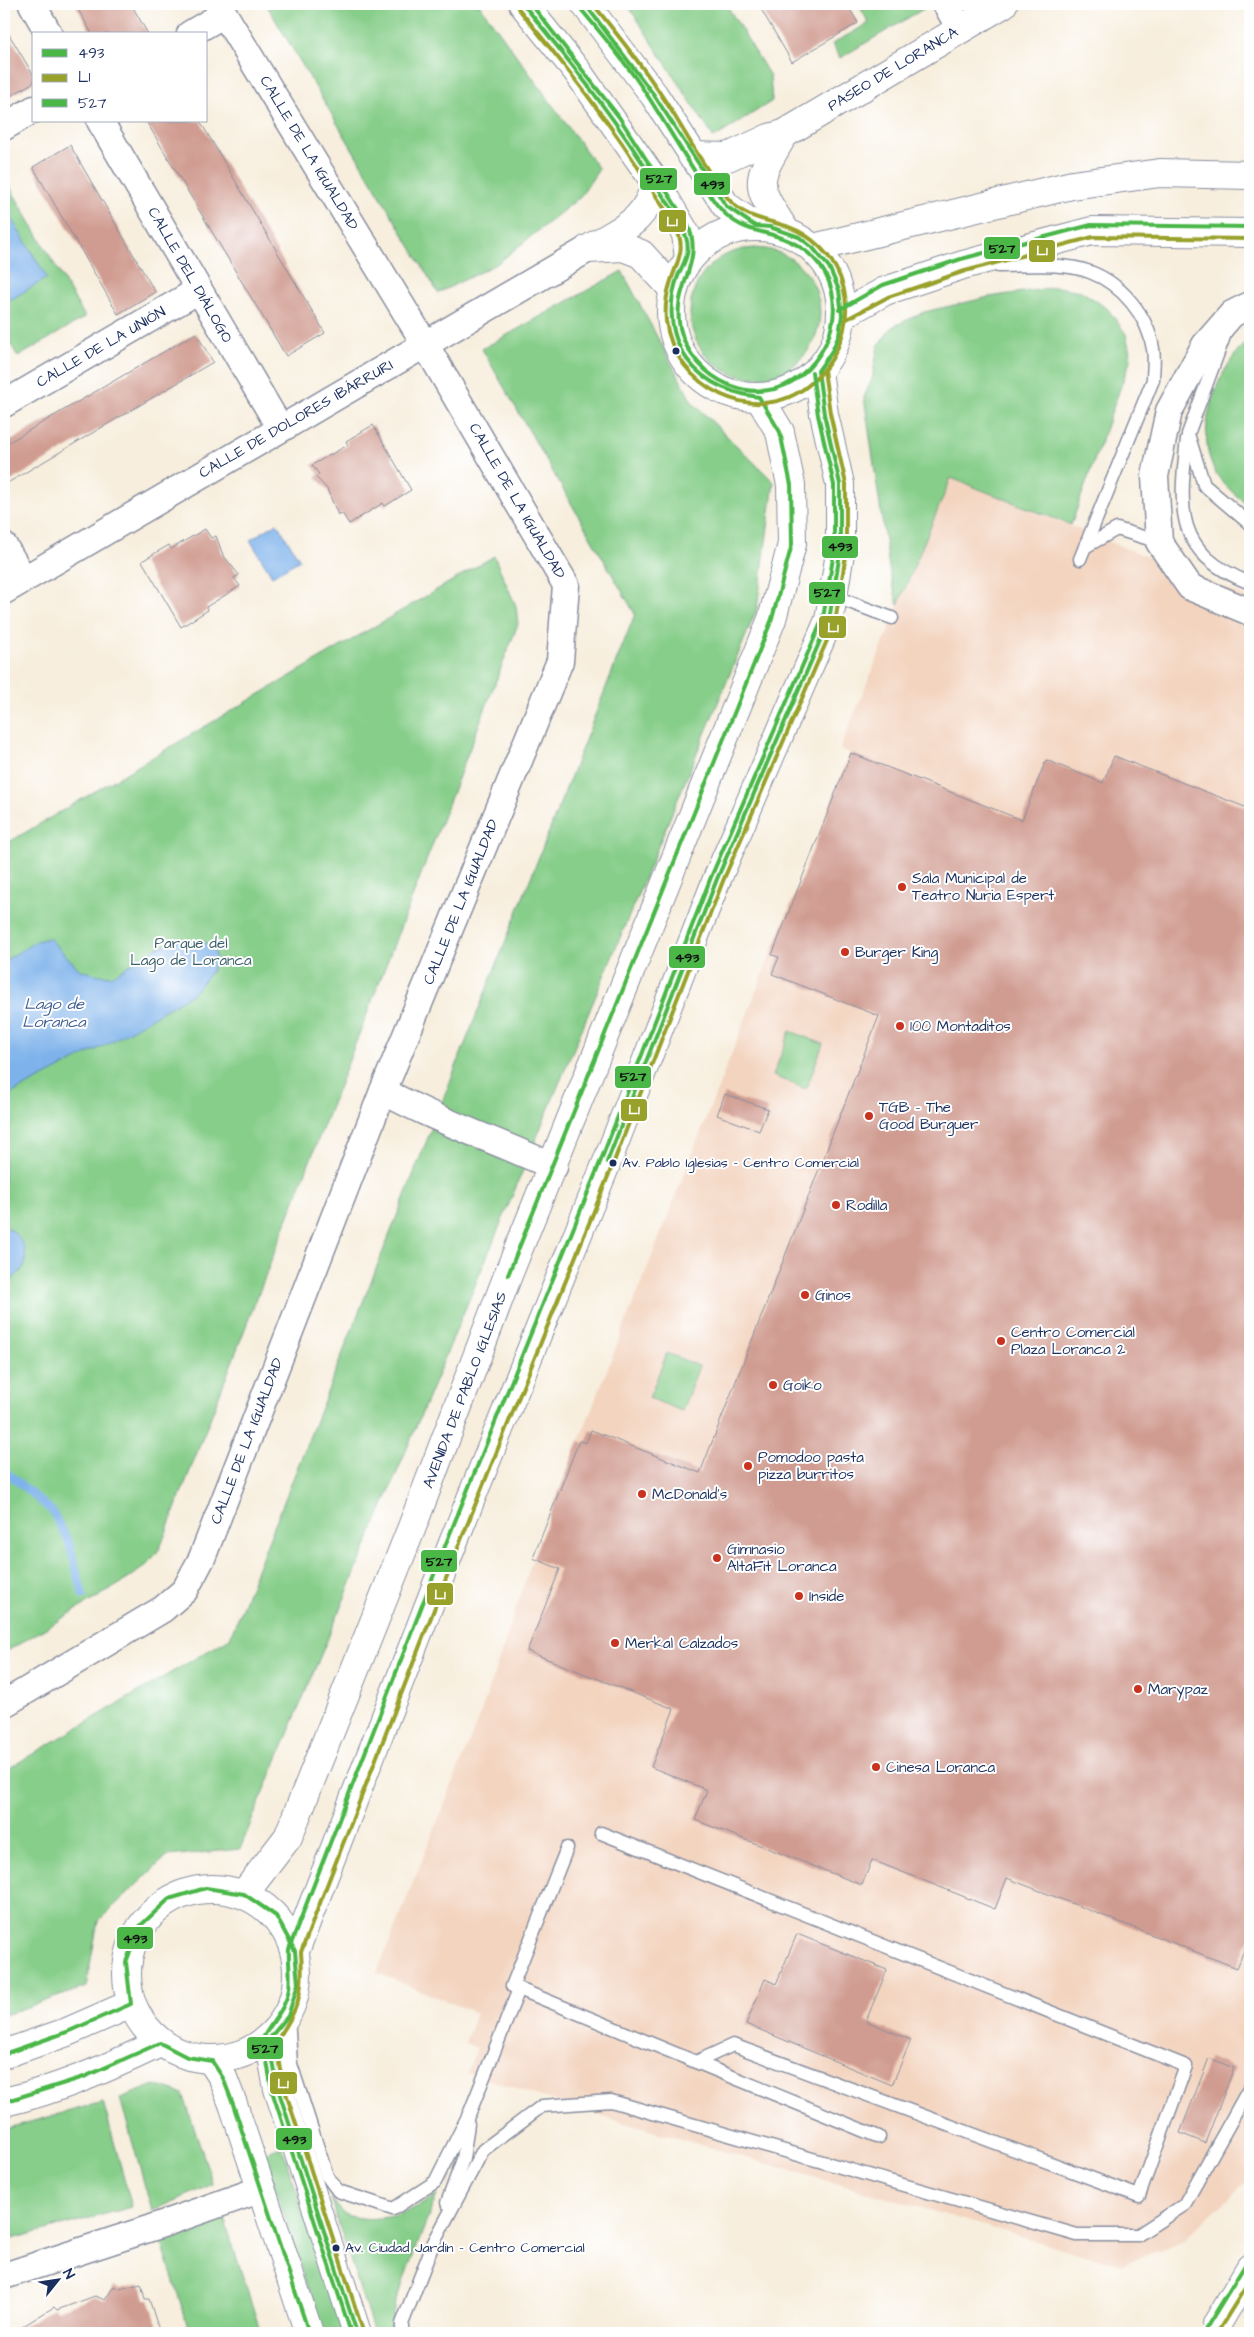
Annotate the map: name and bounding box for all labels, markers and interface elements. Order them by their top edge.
street label: PASEO DE LORANCA [824,22,962,116]
legend [32,32,208,122]
text: 493 [78,43,105,64]
text: L1 [78,67,90,88]
street label: CALLE DE LA IGUALDAD [255,72,364,234]
text: 527 [78,93,106,114]
line badge: 527 [639,167,678,191]
text: 527 [646,169,673,189]
line badge: 493 [693,172,731,196]
text: 493 [700,175,725,195]
street label: CALLE DEL DIÁLOGO [143,203,237,347]
line badge: L1 [658,209,687,233]
text: L1 [666,212,678,232]
line badge: 527 [983,236,1021,260]
text: 527 [989,239,1016,259]
line badge: L1 [1028,239,1056,263]
text: L1 [1036,241,1048,261]
street label: CALLE DE LA UNIÓN [33,301,169,393]
unlabelled marker [671,346,681,356]
street label: CALLE DE DOLORES IBÁRRURI [195,355,397,483]
street label: CALLE DE LA IGUALDAD [464,419,570,583]
line badge: 493 [821,535,859,559]
text: 493 [828,537,853,557]
line badge: 527 [808,581,846,605]
text: 527 [814,583,841,603]
line badge: L1 [818,615,847,639]
text: L1 [827,618,839,638]
street label: CALLE DE LA IGUALDAD [418,816,504,988]
place label: Sala Municipal de Teatro Nuria Espert [912,868,1054,906]
marker: Sala Municipal de Teatro Nuria Espert [896,881,908,893]
park label: Parque del Lago de Loranca [130,933,252,972]
place label: Burger King [855,942,939,964]
line badge: 493 [668,945,706,969]
marker: Burger King [839,946,851,958]
text: 493 [675,948,700,968]
water label: Lago de Loranca [22,993,87,1033]
place label: 100 Montaditos [910,1016,1011,1037]
marker: 100 Montaditos [894,1020,906,1032]
line badge: 527 [614,1065,652,1089]
text: 527 [620,1067,647,1087]
place label: TGB - The Good Burguer [879,1097,978,1136]
line badge: L1 [620,1098,648,1122]
text: L1 [628,1100,640,1120]
marker: TGB - The Good Burguer [863,1110,875,1122]
place label: Av. Pablo Iglesias - Centro Comercial [622,1153,859,1173]
marker: Av. Pablo Iglesias - Centro Comercial [608,1158,618,1168]
place label: Rodilla [846,1195,888,1216]
marker: Rodilla [830,1199,842,1211]
place label: Ginos [815,1285,852,1306]
street label: AVENIDA DE PABLO IGLESIAS [418,1288,512,1491]
marker: Ginos [799,1289,811,1301]
place label: Centro Comercial Plaza Loranca 2 [1011,1322,1135,1360]
marker: Centro Comercial Plaza Loranca 2 [995,1335,1007,1347]
street label: CALLE DE LA IGUALDAD [206,1355,289,1527]
place label: Goiko [783,1375,822,1396]
marker: Goiko [767,1379,779,1391]
place label: Pomodoo pasta pizza burritos [758,1447,864,1485]
marker: Pomodoo pasta pizza burritos [742,1460,754,1472]
place label: McDonald's [652,1484,728,1505]
marker: McDonald's [636,1488,648,1500]
place label: Gimnasio AltaFit Loranca [727,1539,837,1577]
line badge: 527 [420,1549,458,1573]
text: 527 [426,1552,453,1572]
marker: Gimnasio AltaFit Loranca [711,1552,723,1564]
line badge: L1 [426,1582,454,1606]
text: L1 [434,1585,446,1605]
place label: Inside [809,1586,844,1607]
marker: Inside [793,1590,805,1602]
place label: Merkal Calzados [625,1633,739,1654]
marker: Merkal Calzados [609,1637,621,1649]
place label: Marypaz [1148,1679,1209,1701]
marker: Marypaz [1132,1683,1144,1695]
place label: Cinesa Loranca [886,1757,995,1778]
marker: Cinesa Loranca [870,1761,882,1773]
line badge: 493 [116,1926,154,1950]
text: 493 [123,1929,148,1949]
line badge: 527 [246,2036,284,2060]
text: 527 [252,2039,279,2059]
line badge: L1 [269,2071,298,2095]
text: L1 [277,2074,289,2094]
line badge: 493 [275,2127,313,2151]
text: 493 [282,2130,307,2150]
place label: Av. Ciudad Jardín - Centro Comercial [345,2238,585,2258]
marker: Av. Ciudad Jardín - Centro Comercial [331,2243,341,2253]
north arrow [32,2254,82,2304]
text: N [58,2265,79,2283]

